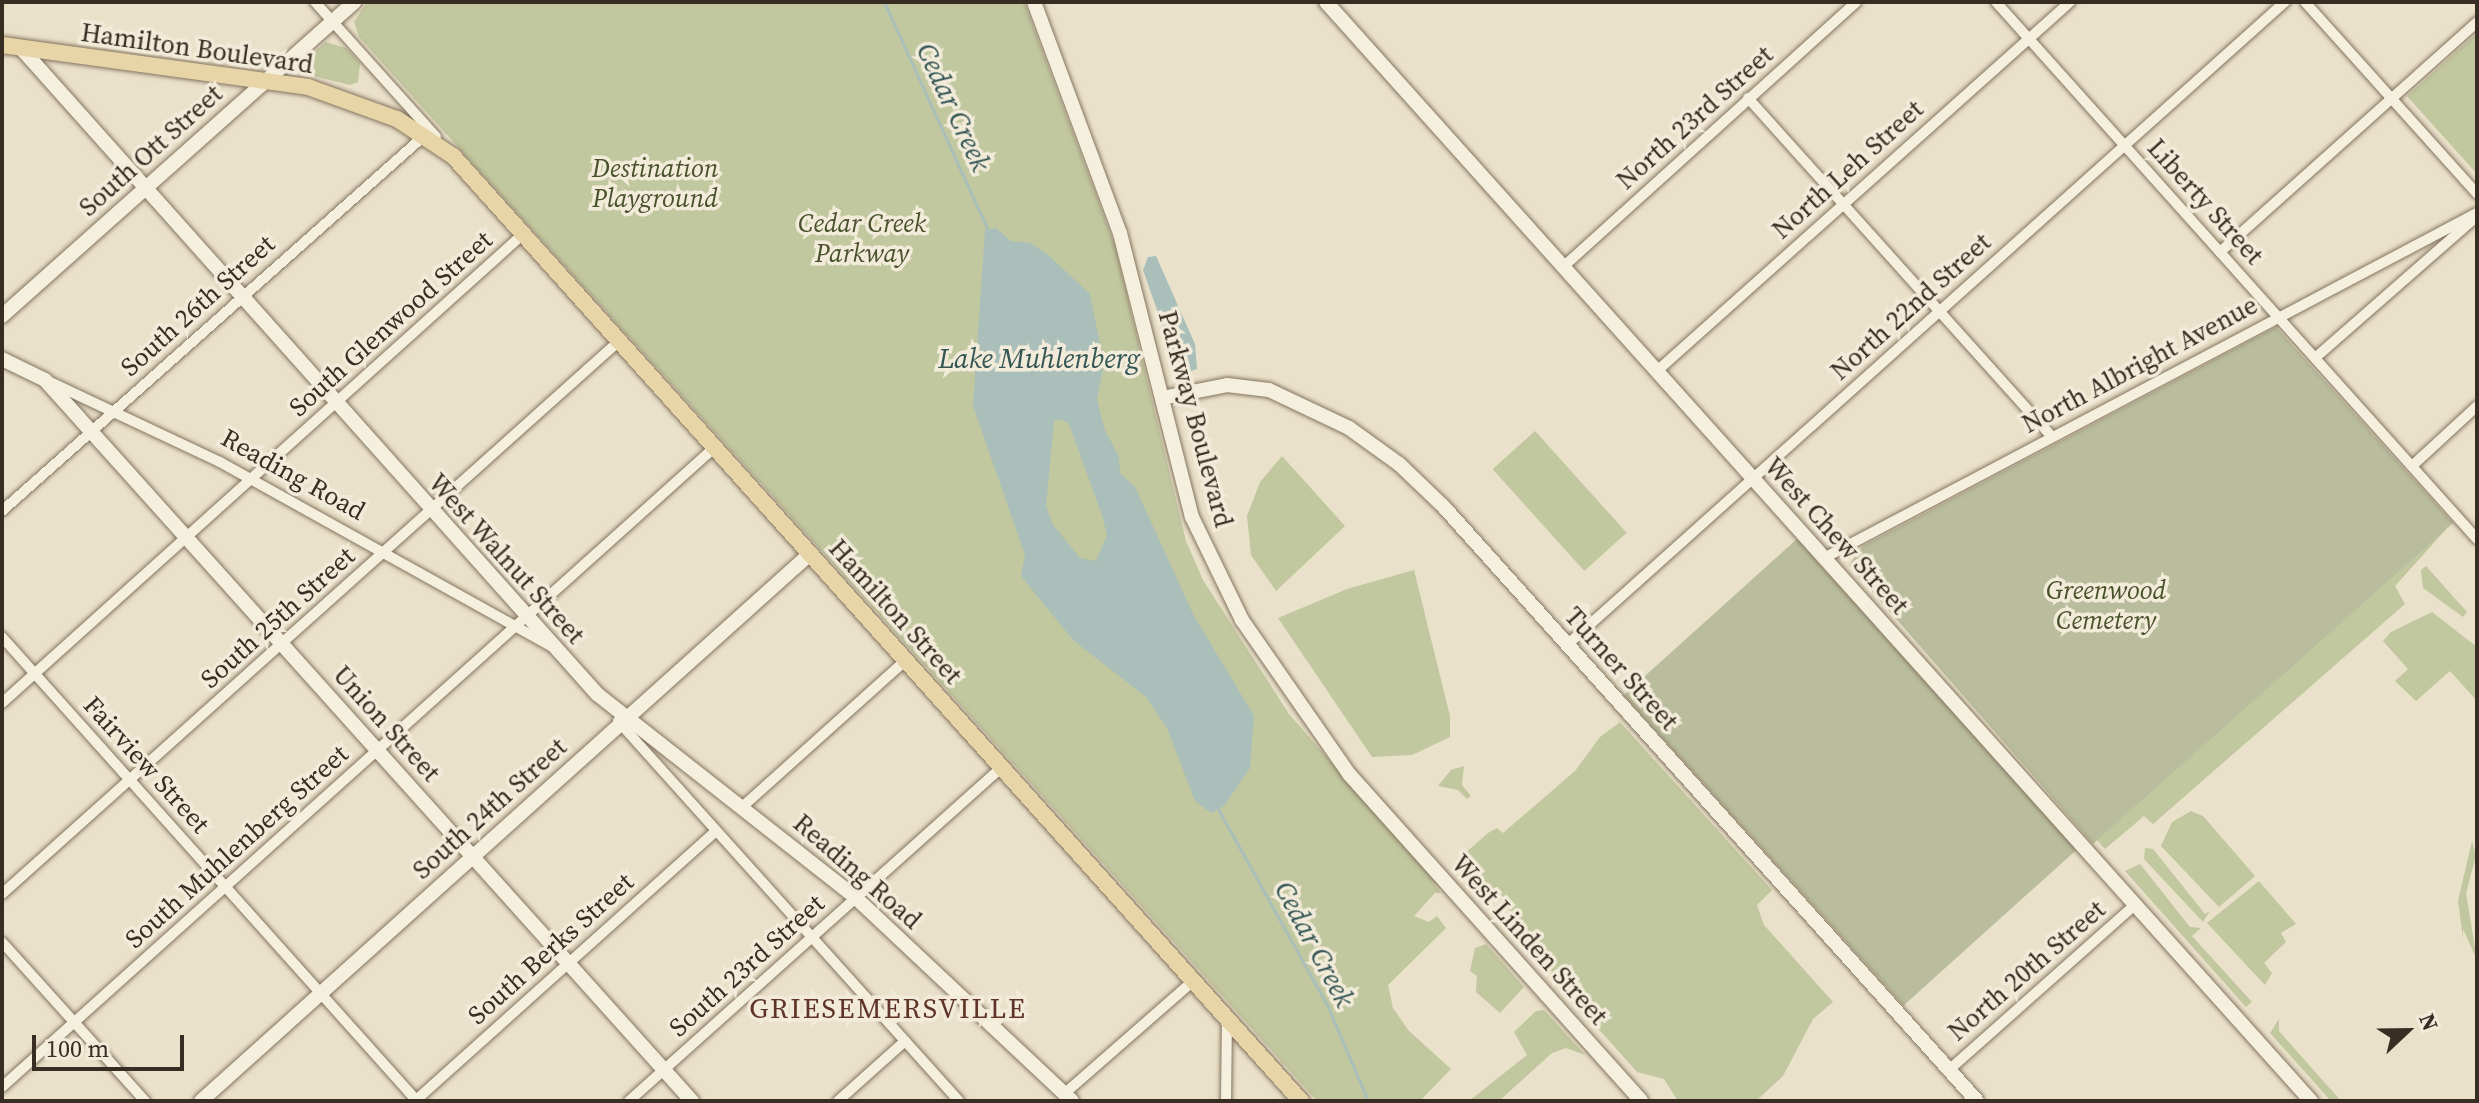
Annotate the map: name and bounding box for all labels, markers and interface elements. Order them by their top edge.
street label: Hamilton Boulevard [79,17,315,81]
water label: Cedar Creek [910,37,998,177]
street label: North 23rd Street [1610,40,1780,196]
street label: South Ott Street [73,79,229,223]
street label: North Leh Street [1766,94,1930,246]
street label: Liberty Street [2141,133,2269,271]
park label: Destination Playground [592,153,718,214]
park label: Cedar Creek Parkway [798,208,926,270]
street label: South Glenwood Street [283,225,499,423]
street label: North 22nd Street [1825,227,1997,387]
street label: South 26th Street [115,229,281,383]
street label: North Albright Avenue [2017,290,2263,440]
street label: Parkway Boulevard [1151,307,1239,531]
water label: Lake Muhlenberg [938,341,1140,375]
street label: Reading Road [216,423,370,527]
street label: West Chew Street [1757,451,1915,621]
street label: West Walnut Street [421,467,591,651]
street label: Hamilton Street [822,533,968,691]
street label: South 25th Street [195,541,361,695]
park label: Greenwood Cemetery [2046,575,2166,636]
street label: Turner Street [1558,601,1684,737]
street label: Union Street [326,660,446,788]
street label: Fairview Street [76,690,216,840]
street label: South 24th Street [407,732,573,886]
street label: South Muhlenberg Street [119,739,355,955]
street label: Reading Road [787,808,927,936]
street label: West Linden Street [1444,848,1614,1032]
street label: South Berks Street [462,867,640,1031]
water label: Cedar Creek [1268,875,1362,1013]
street label: South 23rd Street [663,888,831,1044]
street label: North 20th Street [1942,894,2112,1048]
district label: GRIESEMERSVILLE [749,991,1027,1025]
north arrow [2367,991,2447,1071]
text: N [2412,1009,2446,1035]
scale bar [36,1019,188,1069]
text: 100 m [46,1032,109,1065]

